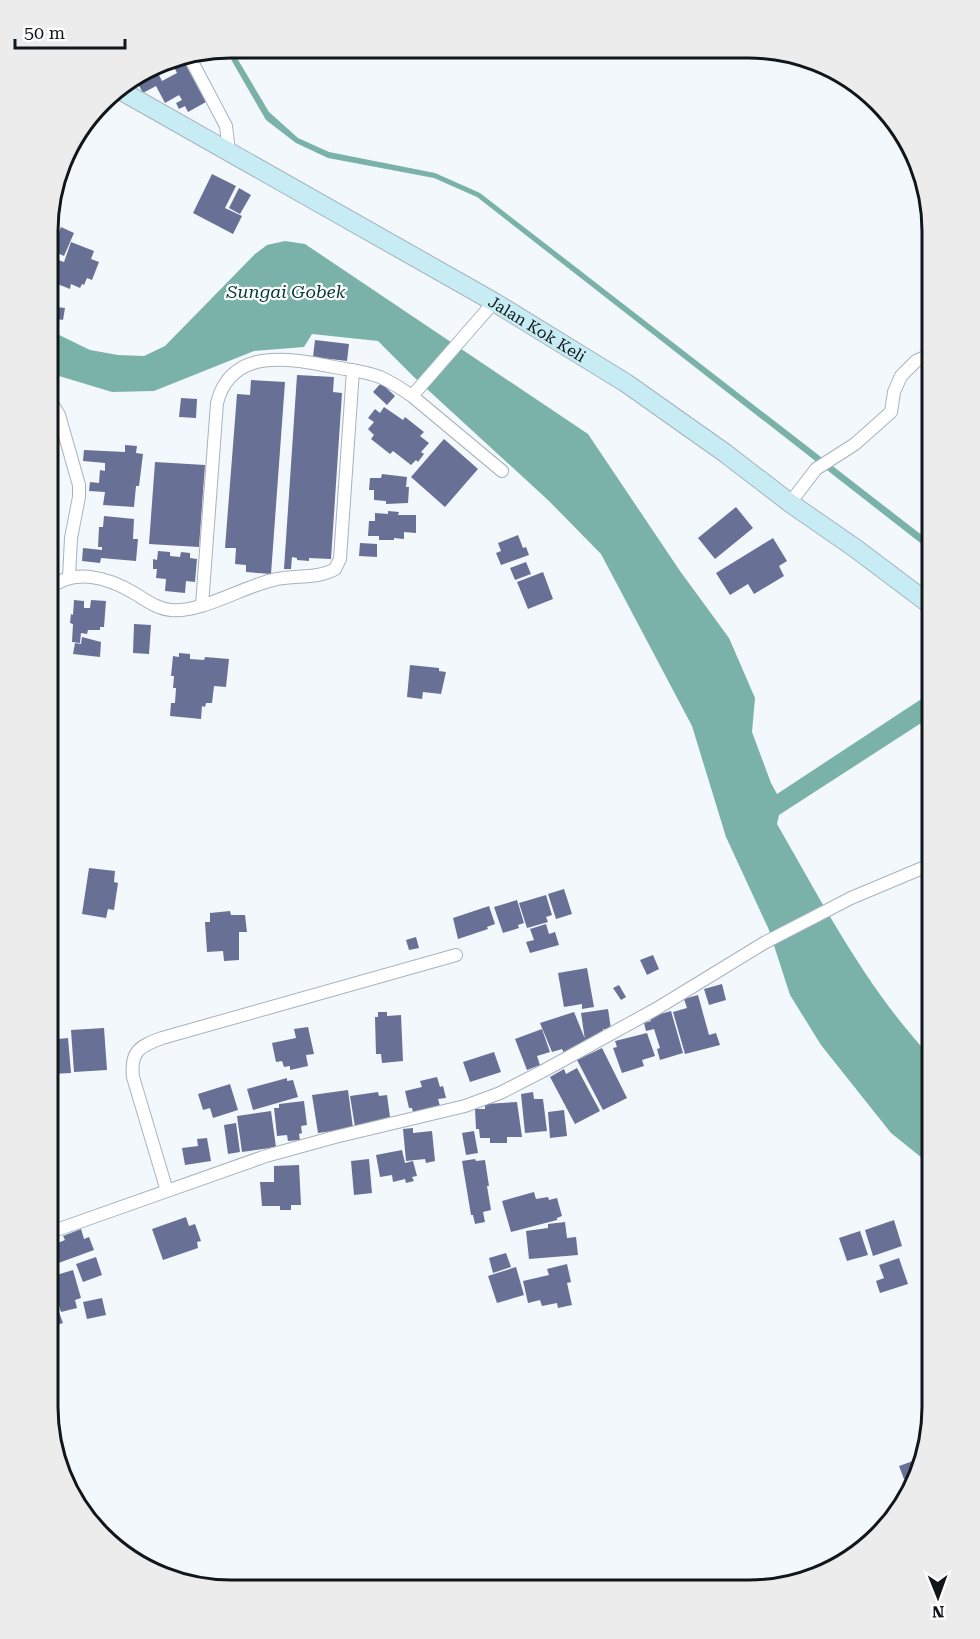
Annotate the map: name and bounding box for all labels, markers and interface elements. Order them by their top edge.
scale bar [15,12,124,50]
text: 50 m [24,22,65,43]
water label: Sungai Gobek [226,281,346,302]
street label: Jalan Kok Keli [485,292,589,366]
north arrow [908,1567,968,1627]
text: N [932,1602,945,1621]

